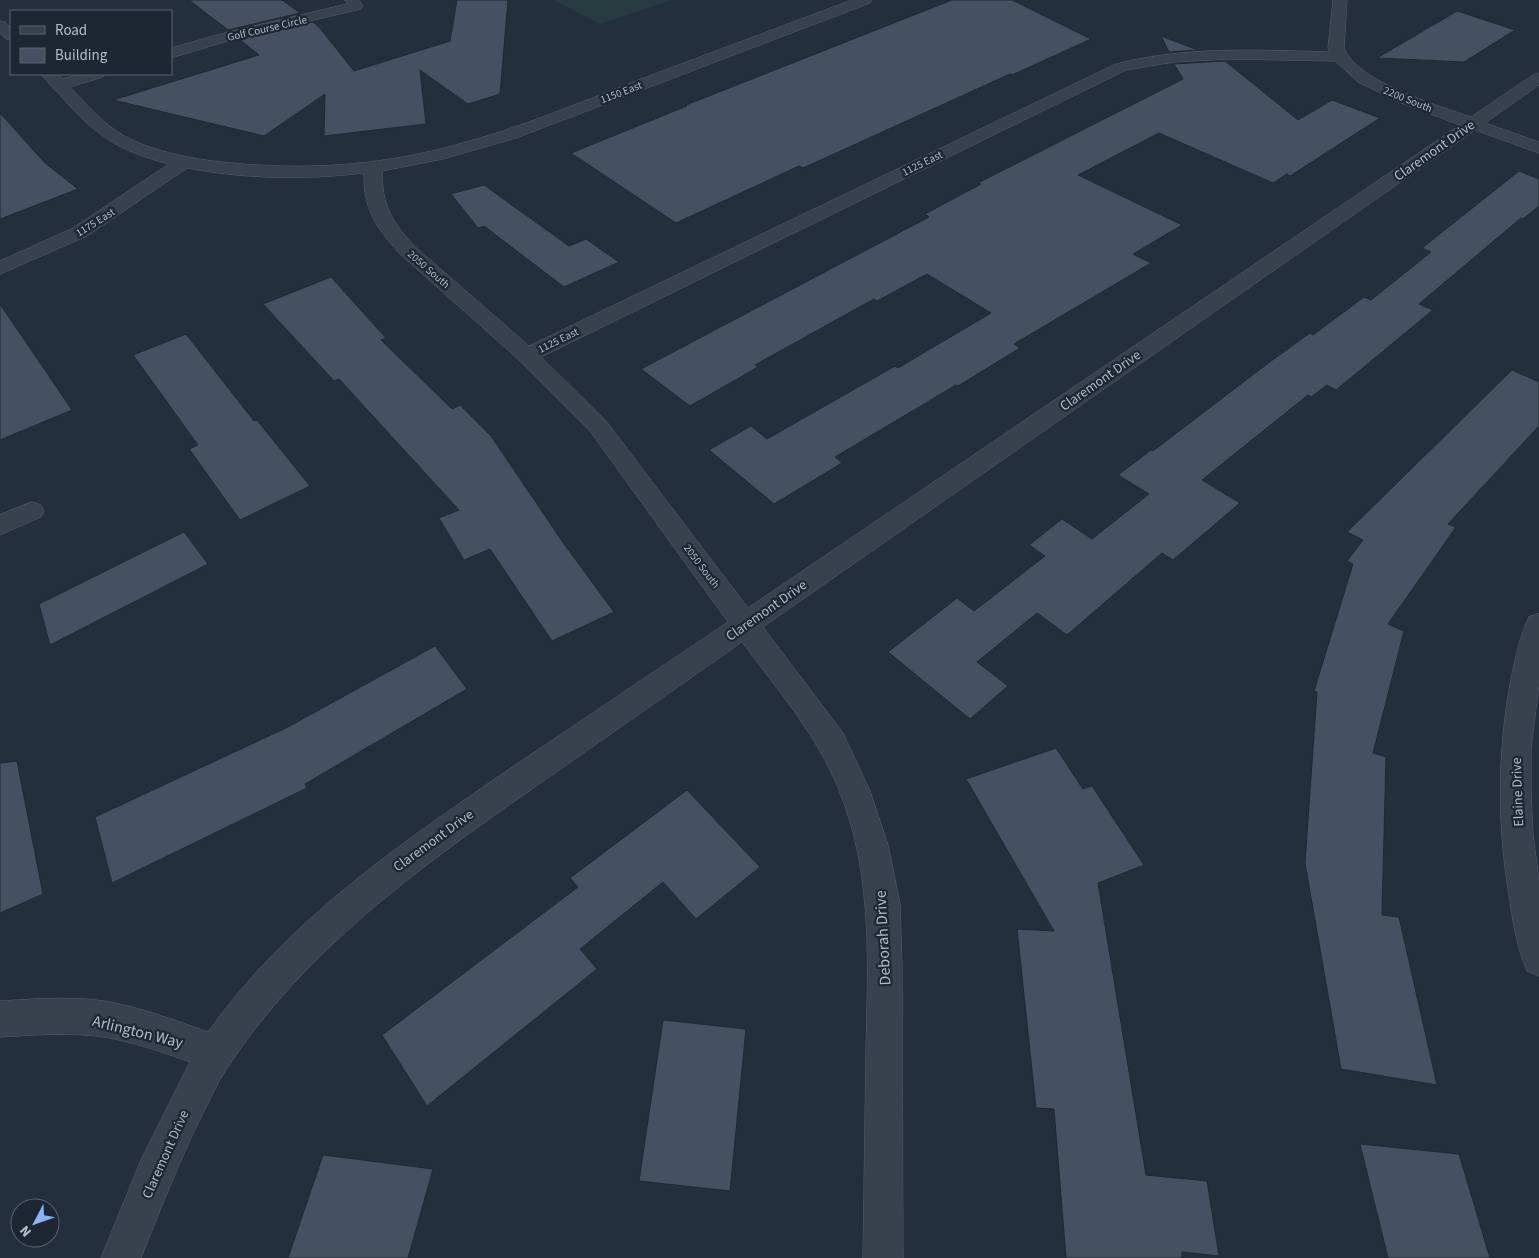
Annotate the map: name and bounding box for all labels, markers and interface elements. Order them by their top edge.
legend [10,10,172,75]
street label: Golf Course Circle [226,12,309,45]
text: Road [55,20,87,41]
text: Building [55,45,108,66]
street label: 1150 East [598,78,644,107]
street label: 2200 South [1381,83,1435,116]
street label: Claremont Drive [1390,115,1479,186]
street label: 1125 East [899,147,945,180]
street label: 1175 East [73,204,118,240]
street label: 2050 South [404,247,453,292]
street label: 1125 East [535,324,581,357]
street label: Claremont Drive [1056,345,1145,416]
street label: 2050 South [680,541,723,591]
street label: Claremont Drive [722,575,811,646]
street label: Elaine Drive [1507,757,1529,827]
street label: Claremont Drive [389,805,478,877]
street label: Deborah Drive [870,890,896,986]
street label: Arlington Way [90,1010,186,1054]
street label: Claremont Drive [137,1107,194,1202]
north arrow [10,1198,60,1248]
text: N [15,1221,37,1241]

